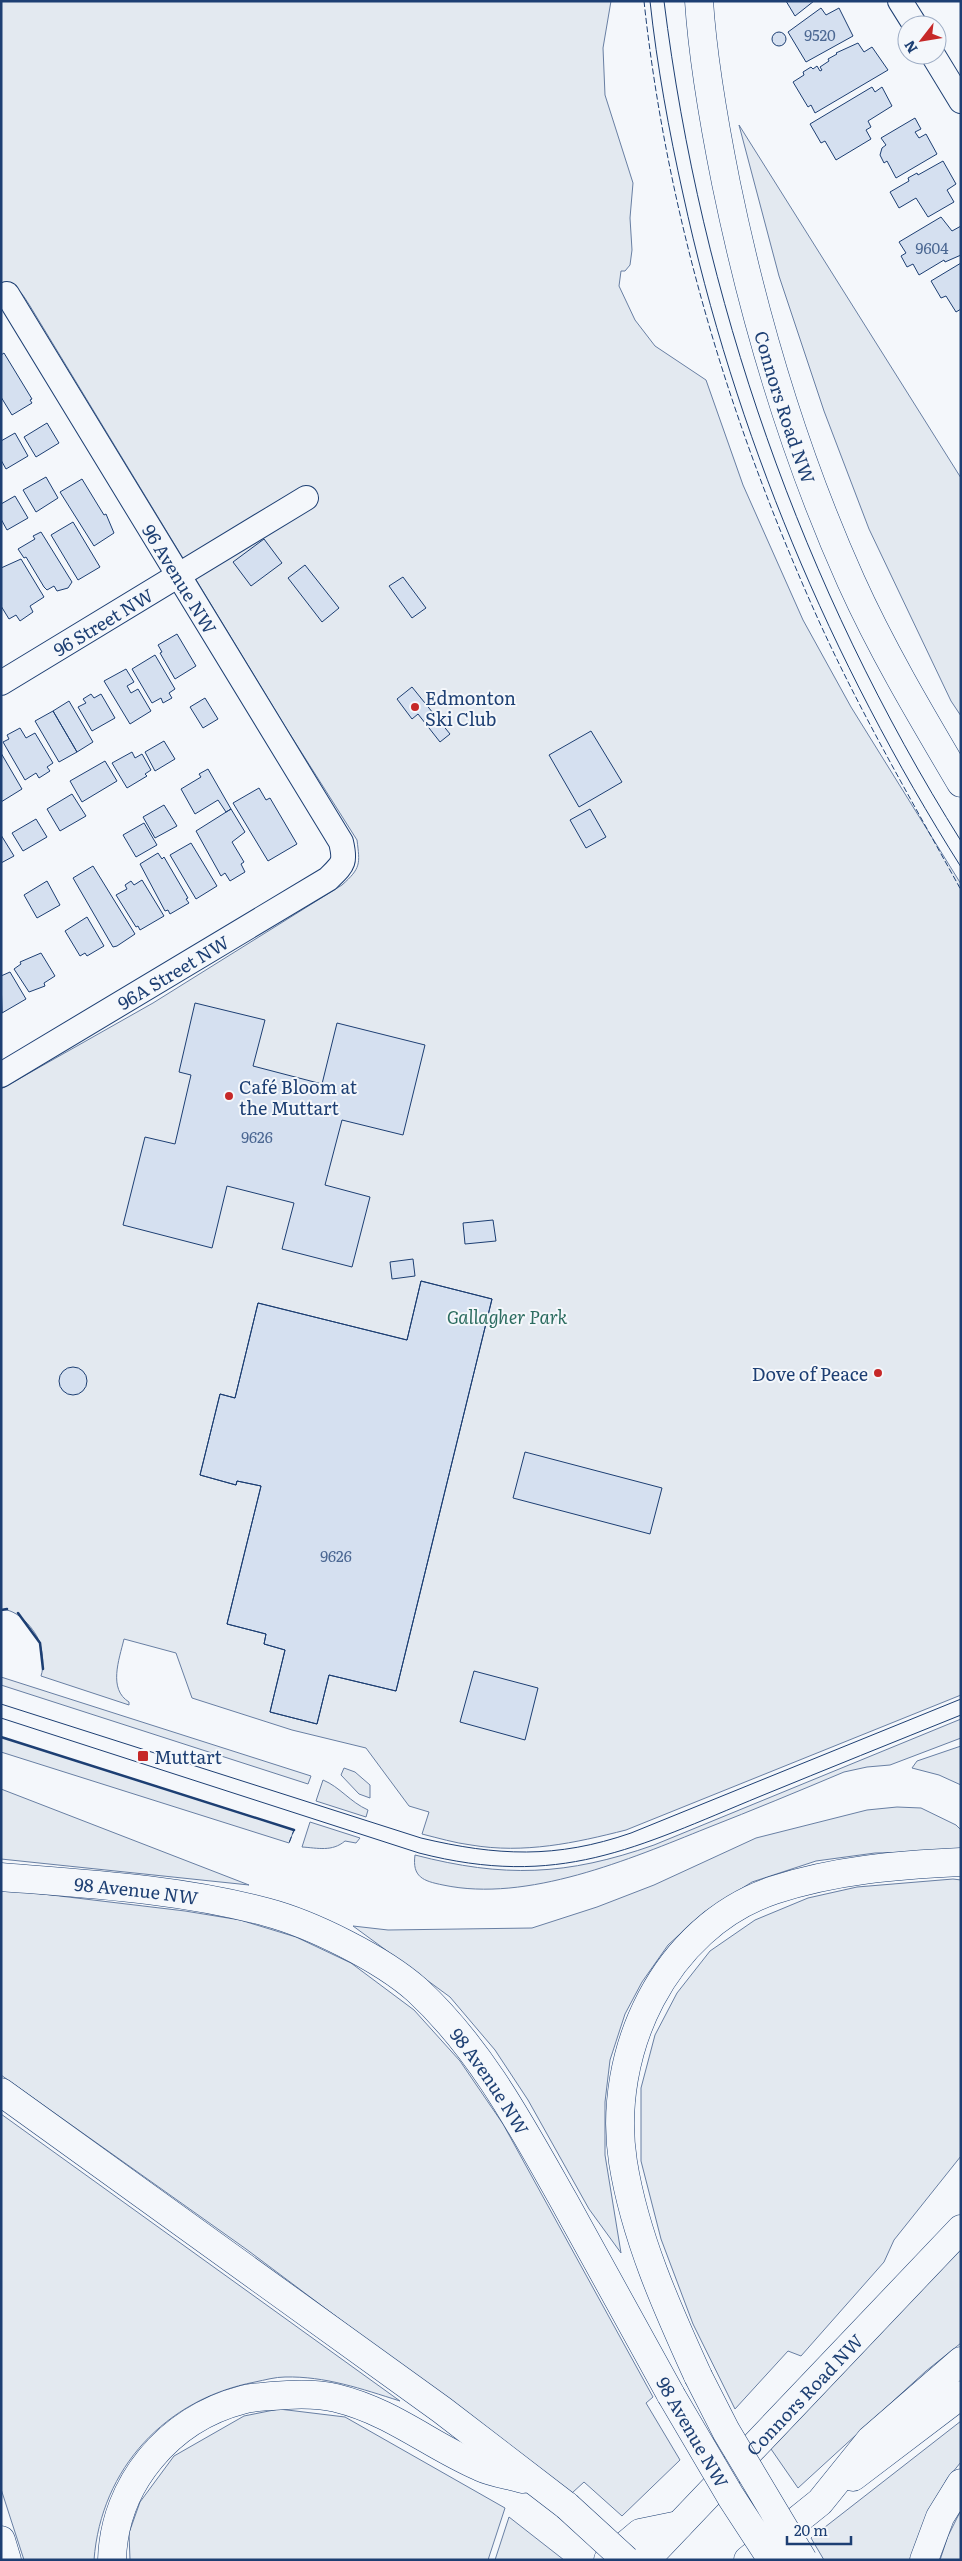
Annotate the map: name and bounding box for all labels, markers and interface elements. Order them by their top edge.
north arrow [897,15,947,65]
house number: 9520 [804,23,836,46]
text: N [898,37,922,57]
house number: 9604 [916,236,948,259]
street label: Connors Road NW [749,327,823,487]
street label: 96 Avenue NW [137,519,224,639]
street label: 96 Street NW [48,580,158,662]
place label: Edmonton Ski Club [425,684,516,732]
marker: Edmonton Ski Club [409,701,421,713]
street label: 96A Street NW [112,928,234,1016]
place label: Café Bloom at the Muttart [239,1073,358,1121]
marker: Café Bloom at the Muttart [223,1090,235,1102]
house number: 9626 [241,1125,273,1148]
park label: Gallagher Park [447,1303,567,1330]
place label: Dove of Peace [752,1360,868,1387]
marker: Dove of Peace [872,1367,884,1379]
house number: 9626 [320,1544,352,1567]
place label: Muttart [154,1743,222,1770]
marker: Muttart [136,1749,150,1763]
street label: 98 Avenue NW [73,1869,201,1911]
street label: 98 Avenue NW [444,2021,537,2140]
street label: Connors Road NW [739,2327,869,2461]
street label: 98 Avenue NW [650,2371,736,2493]
scale bar [787,2514,851,2546]
text: 20 m [794,2518,828,2541]

